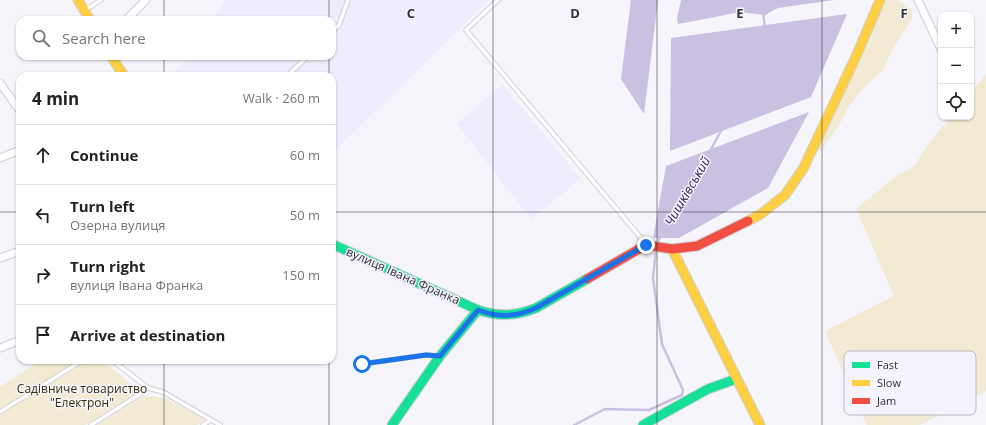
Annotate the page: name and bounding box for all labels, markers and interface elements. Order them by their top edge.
text: C [407,4,415,22]
text: D [570,4,580,22]
text: E [736,4,744,22]
text: F [900,4,908,22]
map controls [938,12,974,120]
button: + [938,12,974,48]
search box [16,16,336,60]
icon: search [30,27,52,49]
text: Search here [62,28,146,48]
button: − [938,48,974,84]
button: locate [938,84,974,120]
text: 4 min [32,87,79,110]
text: Walk · 260 m [243,89,320,107]
icon: ahead [32,144,54,166]
text: Continue [70,145,138,165]
text: 60 m [290,146,320,164]
water label: Чишківський [660,153,714,229]
text: Turn left [70,196,135,216]
icon: left [32,204,54,226]
text: 50 m [290,206,320,224]
text: Озерна вулиця [70,216,166,234]
route end [637,236,655,254]
street label: вулиця Івана Франка [344,243,463,308]
text: Turn right [70,256,145,276]
icon: right [32,264,54,286]
text: 150 m [282,266,320,284]
text: вулиця Івана Франка [70,276,203,294]
icon: arrive [32,324,54,346]
text: Arrive at destination [70,325,225,345]
legend [844,351,976,415]
route start [353,355,371,373]
text: Fast [877,357,898,372]
text: Slow [877,375,901,390]
park label: Садівниче товариство "Електрон" [17,380,147,411]
text: Jam [876,393,896,408]

